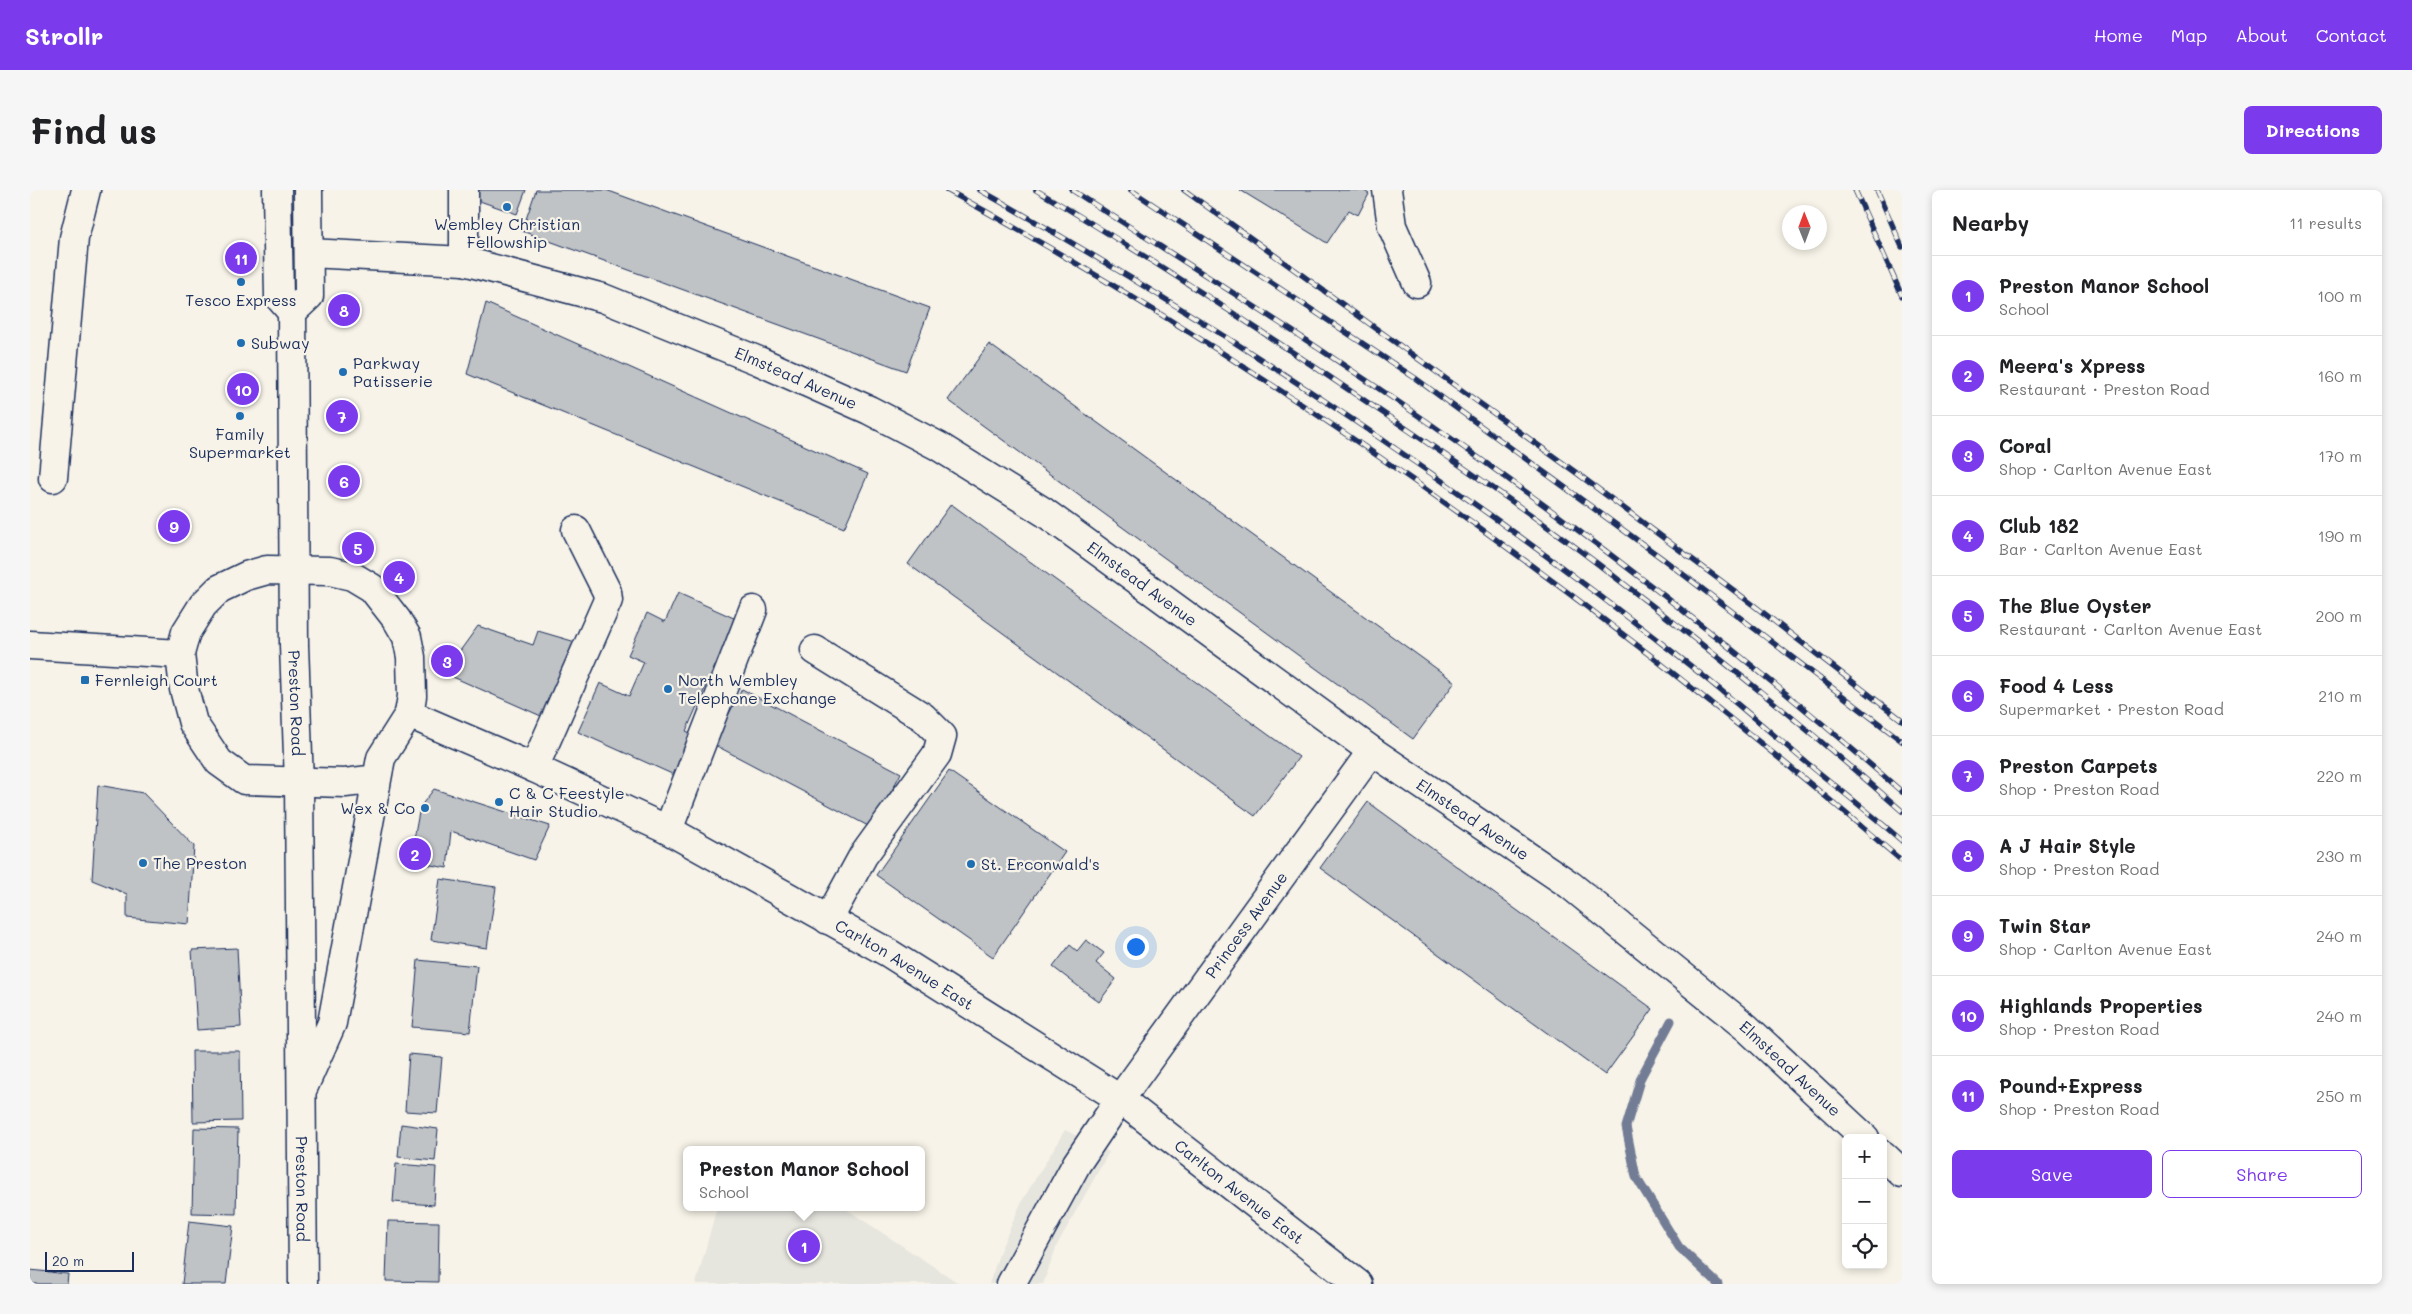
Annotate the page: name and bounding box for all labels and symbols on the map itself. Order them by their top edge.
marker: Wembley Christian Fellowship [501,201,513,213]
north arrow [1782,205,1827,250]
place label: Wembley Christian Fellowship [434,213,580,252]
pin: 11 [225,239,257,277]
marker: Tesco Express [235,276,247,288]
place label: Tesco Express [185,289,297,310]
pin: 8 [328,291,360,329]
place label: Subway [251,332,310,353]
marker: Subway [235,337,247,349]
street label: Elmstead Avenue [732,341,861,413]
place label: Parkway Patisserie [353,352,433,391]
marker: Parkway Patisserie [337,366,349,378]
pin: 10 [227,370,259,408]
pin: 7 [326,397,358,435]
marker: Family Supermarket [234,410,246,422]
place label: Family Supermarket [189,423,291,462]
pin: 6 [328,462,360,500]
pin: 9 [158,507,190,545]
pin: 5 [342,529,374,567]
street label: Elmstead Avenue [1083,536,1202,630]
pin: 4 [383,558,415,596]
pin: 3 [431,642,463,680]
street label: Preston Road [284,650,309,756]
place label: Fernleigh Court [95,669,218,690]
place label: North Wembley Telephone Exchange [678,669,837,708]
marker: Fernleigh Court [79,674,91,686]
marker: North Wembley Telephone Exchange [662,683,674,695]
street label: Elmstead Avenue [1413,773,1533,864]
place label: C & C Feestyle Hair Studio [509,782,625,821]
marker: C & C Feestyle Hair Studio [493,796,505,808]
place label: Wex & Co [340,797,415,818]
marker: Wex & Co [419,802,431,814]
pin: 2 [399,835,431,873]
place label: The Preston [153,852,247,873]
place label: St. Erconwald's [981,853,1100,874]
marker: The Preston [137,857,149,869]
marker: St. Erconwald's [965,858,977,870]
street label: Princess Avenue [1200,867,1291,982]
street label: Carlton Avenue East [832,914,978,1014]
your location [1123,934,1149,960]
street label: Elmstead Avenue [1736,1015,1846,1120]
street label: Carlton Avenue East [1171,1134,1309,1248]
street label: Preston Road [292,1136,314,1242]
pin: 1 [788,1227,820,1265]
scale bar [45,1249,134,1272]

